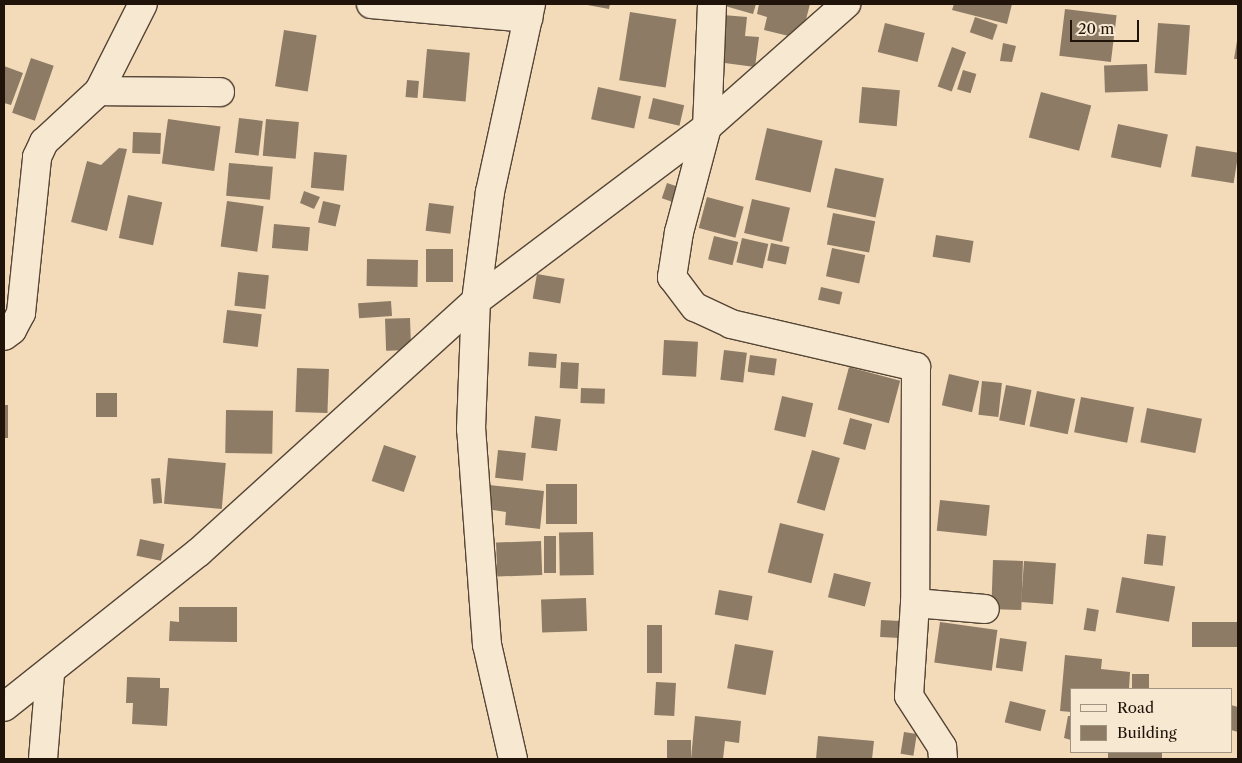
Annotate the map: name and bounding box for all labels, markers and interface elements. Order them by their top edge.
scale bar [1072,10,1141,42]
text: 20 m [1078,19,1114,38]
legend [1070,688,1232,753]
text: Road [1117,698,1154,717]
text: Building [1117,723,1177,742]

